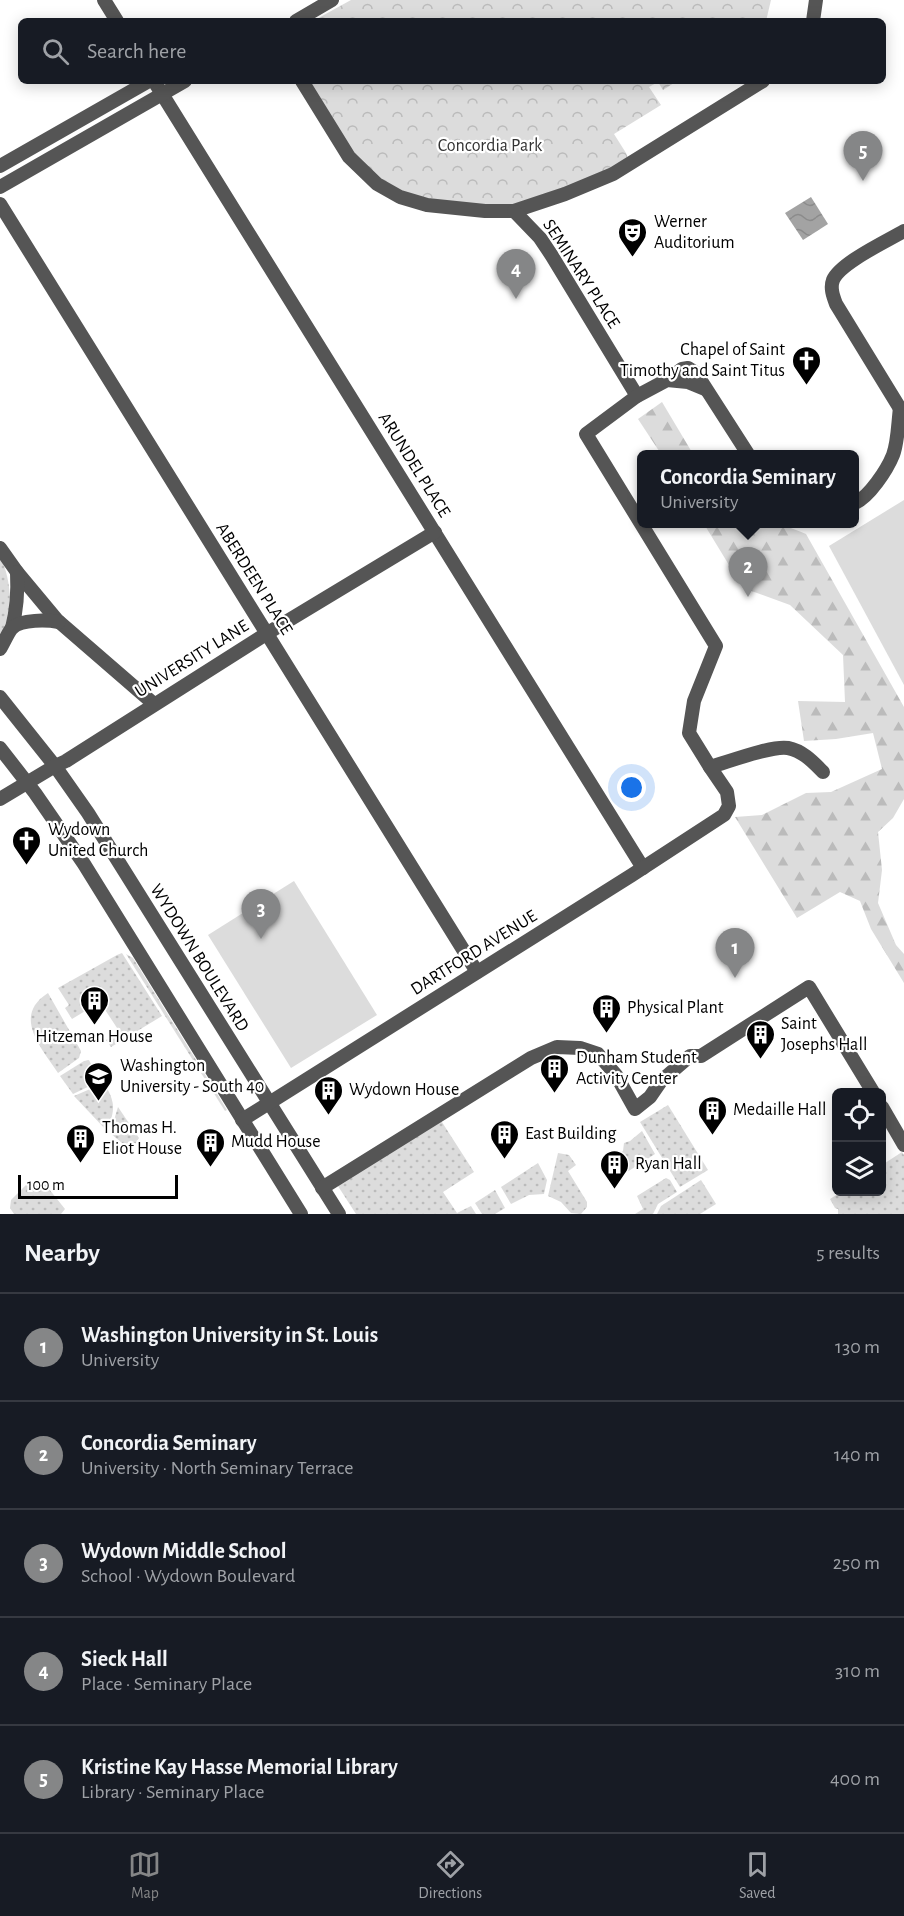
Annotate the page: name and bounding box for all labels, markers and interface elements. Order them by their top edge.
search box [18,18,886,84]
icon: search [39,35,72,68]
text: Search here [87,40,186,62]
pin: 5 [844,132,882,181]
park label: Concordia Park [438,137,543,155]
place label: Werner Auditorium [654,213,735,252]
street label: SEMINARY PLACE [539,216,623,332]
theatre icon: Werner Auditorium [617,216,649,258]
pin: 4 [496,250,536,299]
place label: Chapel of Saint Timothy and Saint Titus [620,341,785,380]
church icon: Chapel of Saint Timothy and Saint Titus [790,344,822,386]
street label: ARUNDEL PLACE [375,410,453,521]
popup [637,450,859,528]
text: Concordia Seminary [660,466,836,488]
text: University [660,492,738,512]
street label: ABERDEEN PLACE [212,520,296,638]
pin: 2 [728,548,768,597]
street label: UNIVERSITY LANE [132,617,252,701]
your location [617,773,646,802]
place label: Wydown United Church [48,821,148,860]
church icon: Wydown United Church [11,824,43,866]
street label: WYDOWN BOULEVARD [146,881,252,1035]
pin: 3 [242,890,280,939]
street label: DARTFORD AVENUE [408,907,540,999]
pin: 1 [716,928,754,978]
building icon: Hitzeman House [78,984,110,1026]
building icon: Physical Plant [590,992,622,1034]
place label: Physical Plant [627,999,724,1017]
place label: Saint Josephs Hall [781,1015,867,1054]
building icon: Saint Josephs Hall [744,1018,776,1060]
place label: Hitzeman House [35,1028,153,1046]
place label: Dunham Student Activity Center [576,1049,697,1088]
building icon: Dunham Student Activity Center [539,1052,571,1094]
place label: Washington University - South 40 [120,1057,264,1096]
school or university icon: Washington University - South 40 [83,1060,115,1102]
building icon: Wydown House [312,1074,344,1116]
place label: Wydown House [349,1081,459,1099]
map controls [832,1088,886,1196]
button: locate [832,1088,886,1142]
building icon: Medaille Hall [696,1094,728,1136]
place label: Medaille Hall [733,1101,826,1119]
building icon: East Building [488,1118,520,1160]
place label: Thomas H. Eliot House [102,1119,182,1158]
building icon: Thomas H. Eliot House [65,1122,97,1164]
place label: East Building [525,1125,617,1143]
building icon: Mudd House [194,1126,226,1168]
place label: Mudd House [231,1133,321,1151]
button: layers [832,1142,886,1196]
building icon: Ryan Hall [598,1148,630,1190]
place label: Ryan Hall [635,1155,702,1173]
scale bar [18,1172,178,1200]
text: 100 m [27,1177,65,1193]
text: Nearby [24,1240,100,1266]
text: 5 results [816,1243,880,1263]
text: Washington University in St. Louis [81,1324,378,1346]
text: 1 [40,1337,47,1357]
text: 130 m [835,1337,880,1357]
text: University [81,1350,159,1370]
text: Concordia Seminary [81,1432,257,1454]
text: 2 [39,1445,48,1465]
text: 140 m [834,1445,880,1465]
text: University · North Seminary Terrace [81,1458,353,1478]
text: Wydown Middle School [81,1540,286,1562]
text: 3 [39,1553,48,1573]
text: 250 m [833,1553,880,1573]
text: School · Wydown Boulevard [81,1566,295,1586]
text: Sieck Hall [81,1648,168,1670]
text: 4 [38,1661,49,1681]
text: 310 m [835,1661,880,1681]
text: Place · Seminary Place [81,1674,252,1694]
text: Kristine Kay Hasse Memorial Library [81,1756,398,1778]
text: 5 [39,1769,48,1789]
text: 400 m [830,1769,880,1789]
text: Library · Seminary Place [81,1782,264,1802]
tab: Map [128,1848,161,1903]
tab: Directions [418,1848,482,1903]
tab: Saved [739,1848,776,1903]

